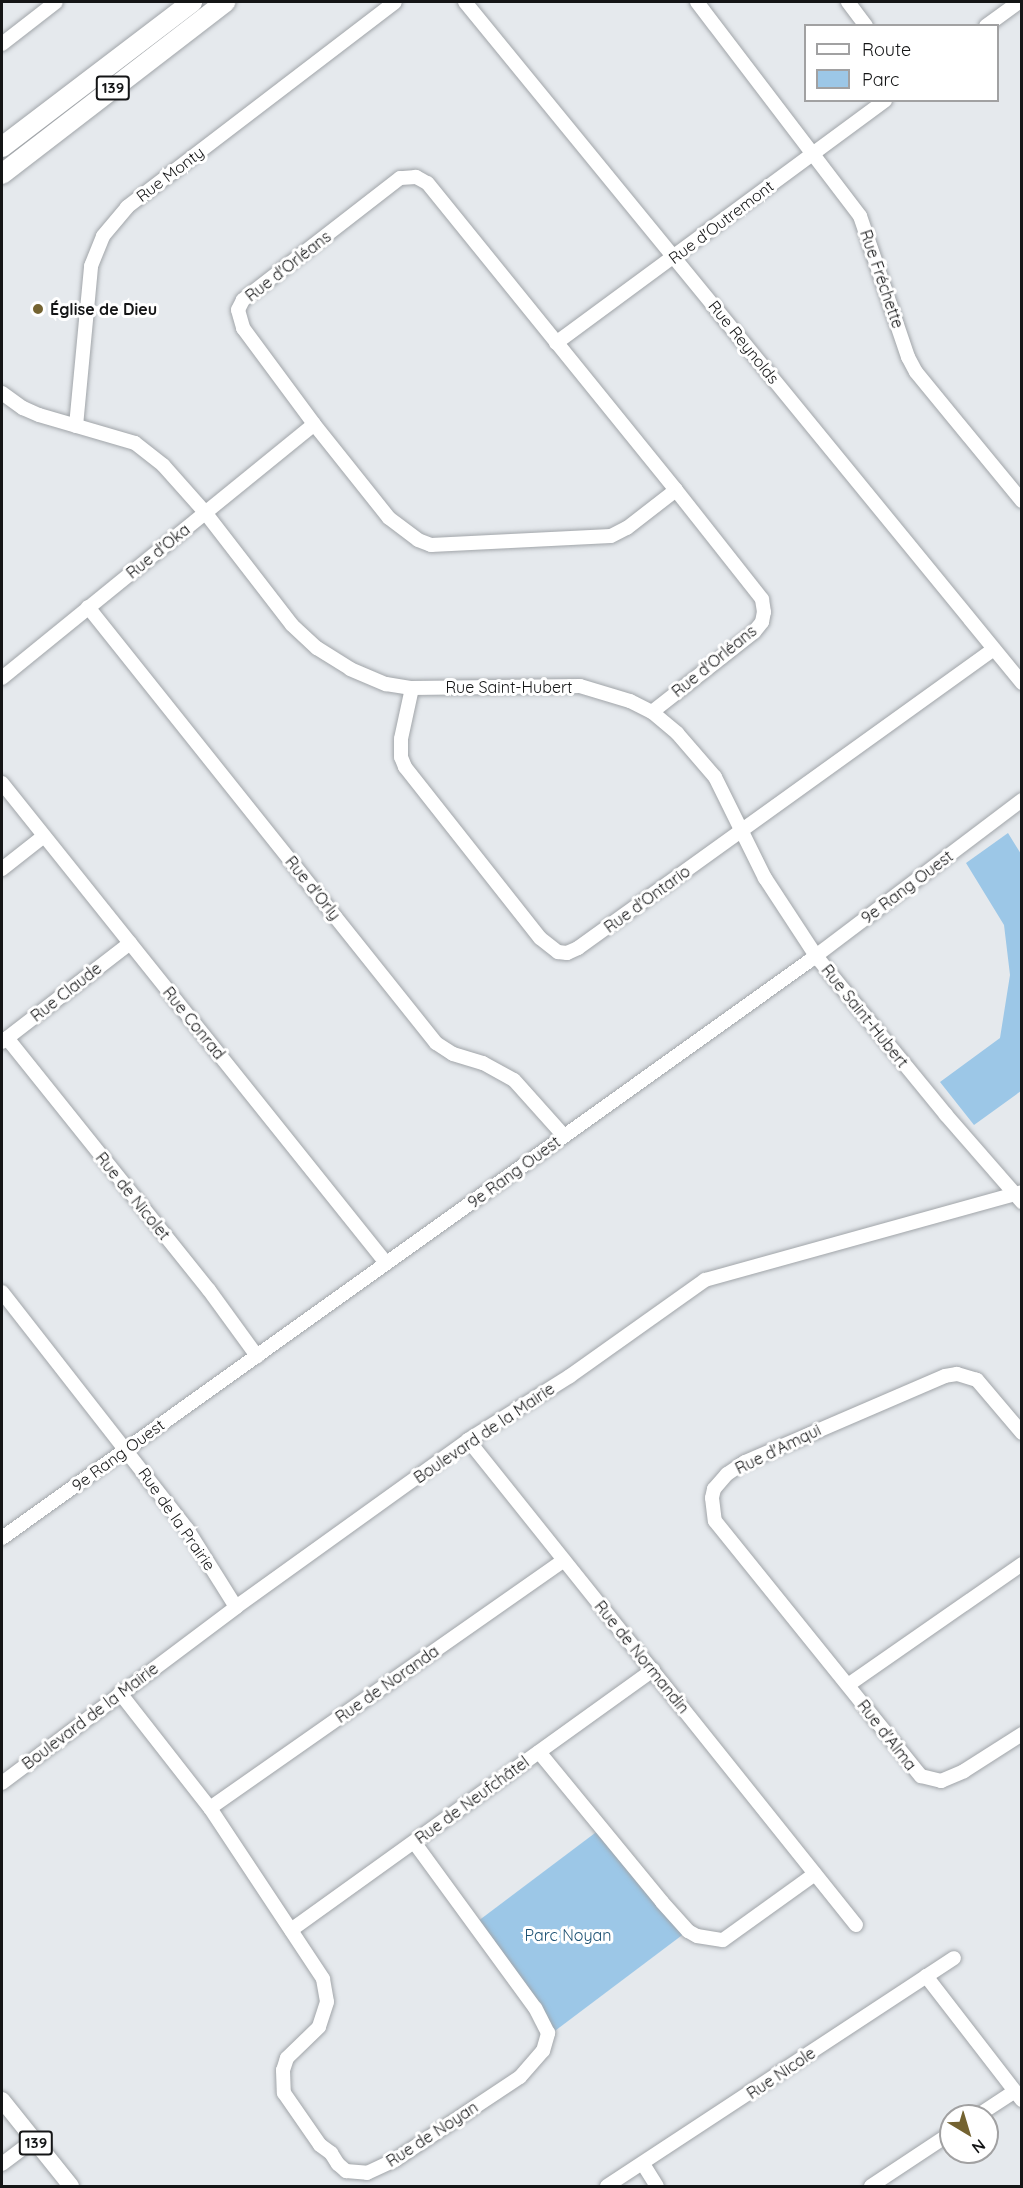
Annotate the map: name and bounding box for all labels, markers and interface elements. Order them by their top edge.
legend [804,24,999,102]
text: Route [862,38,911,61]
text: Parc [862,68,899,91]
road number: 139 [95,76,131,100]
street label: Rue Monty [132,142,208,206]
street label: Rue d'Outremont [665,176,777,268]
street label: Rue d'Orléans [241,227,335,305]
street label: Rue Fréchette [856,227,908,331]
street label: Rue Reynolds [705,297,783,387]
place label: Église de Dieu [50,299,157,319]
marker: Église de Dieu [31,302,45,316]
street label: Rue d'Oka [122,520,194,582]
street label: Rue d'Orléans [668,621,760,701]
street label: Rue Saint-Hubert [445,677,573,697]
street label: 9e Rang Ouest [857,846,957,928]
street label: Rue d'Orly [281,852,345,924]
street label: Rue d'Ontario [600,861,694,937]
street label: Rue Claude [27,958,105,1026]
street label: Rue Saint-Hubert [818,961,912,1071]
street label: Rue Conrad [159,983,229,1063]
street label: 9e Rang Ouest [464,1132,564,1212]
street label: Rue de Nicolet [92,1148,174,1244]
street label: Boulevard de la Mairie [410,1379,558,1487]
street label: 9e Rang Ouest [68,1415,168,1495]
street label: Rue d'Amqui [732,1420,824,1478]
street label: Rue de la Prairie [134,1464,220,1574]
street label: Rue de Normandin [591,1597,693,1717]
street label: Rue de Noranda [332,1641,442,1727]
street label: Boulevard de la Mairie [18,1659,162,1773]
street label: Rue d'Alma [854,1696,920,1774]
street label: Rue de Neufchâtel [411,1752,533,1848]
park label: Parc Noyan [525,1925,611,1945]
street label: Rue Nicole [743,2043,819,2103]
street label: Rue de Noyan [383,2097,481,2171]
north arrow [939,2104,999,2164]
road number: 139 [18,2131,54,2155]
text: N [968,2135,990,2158]

